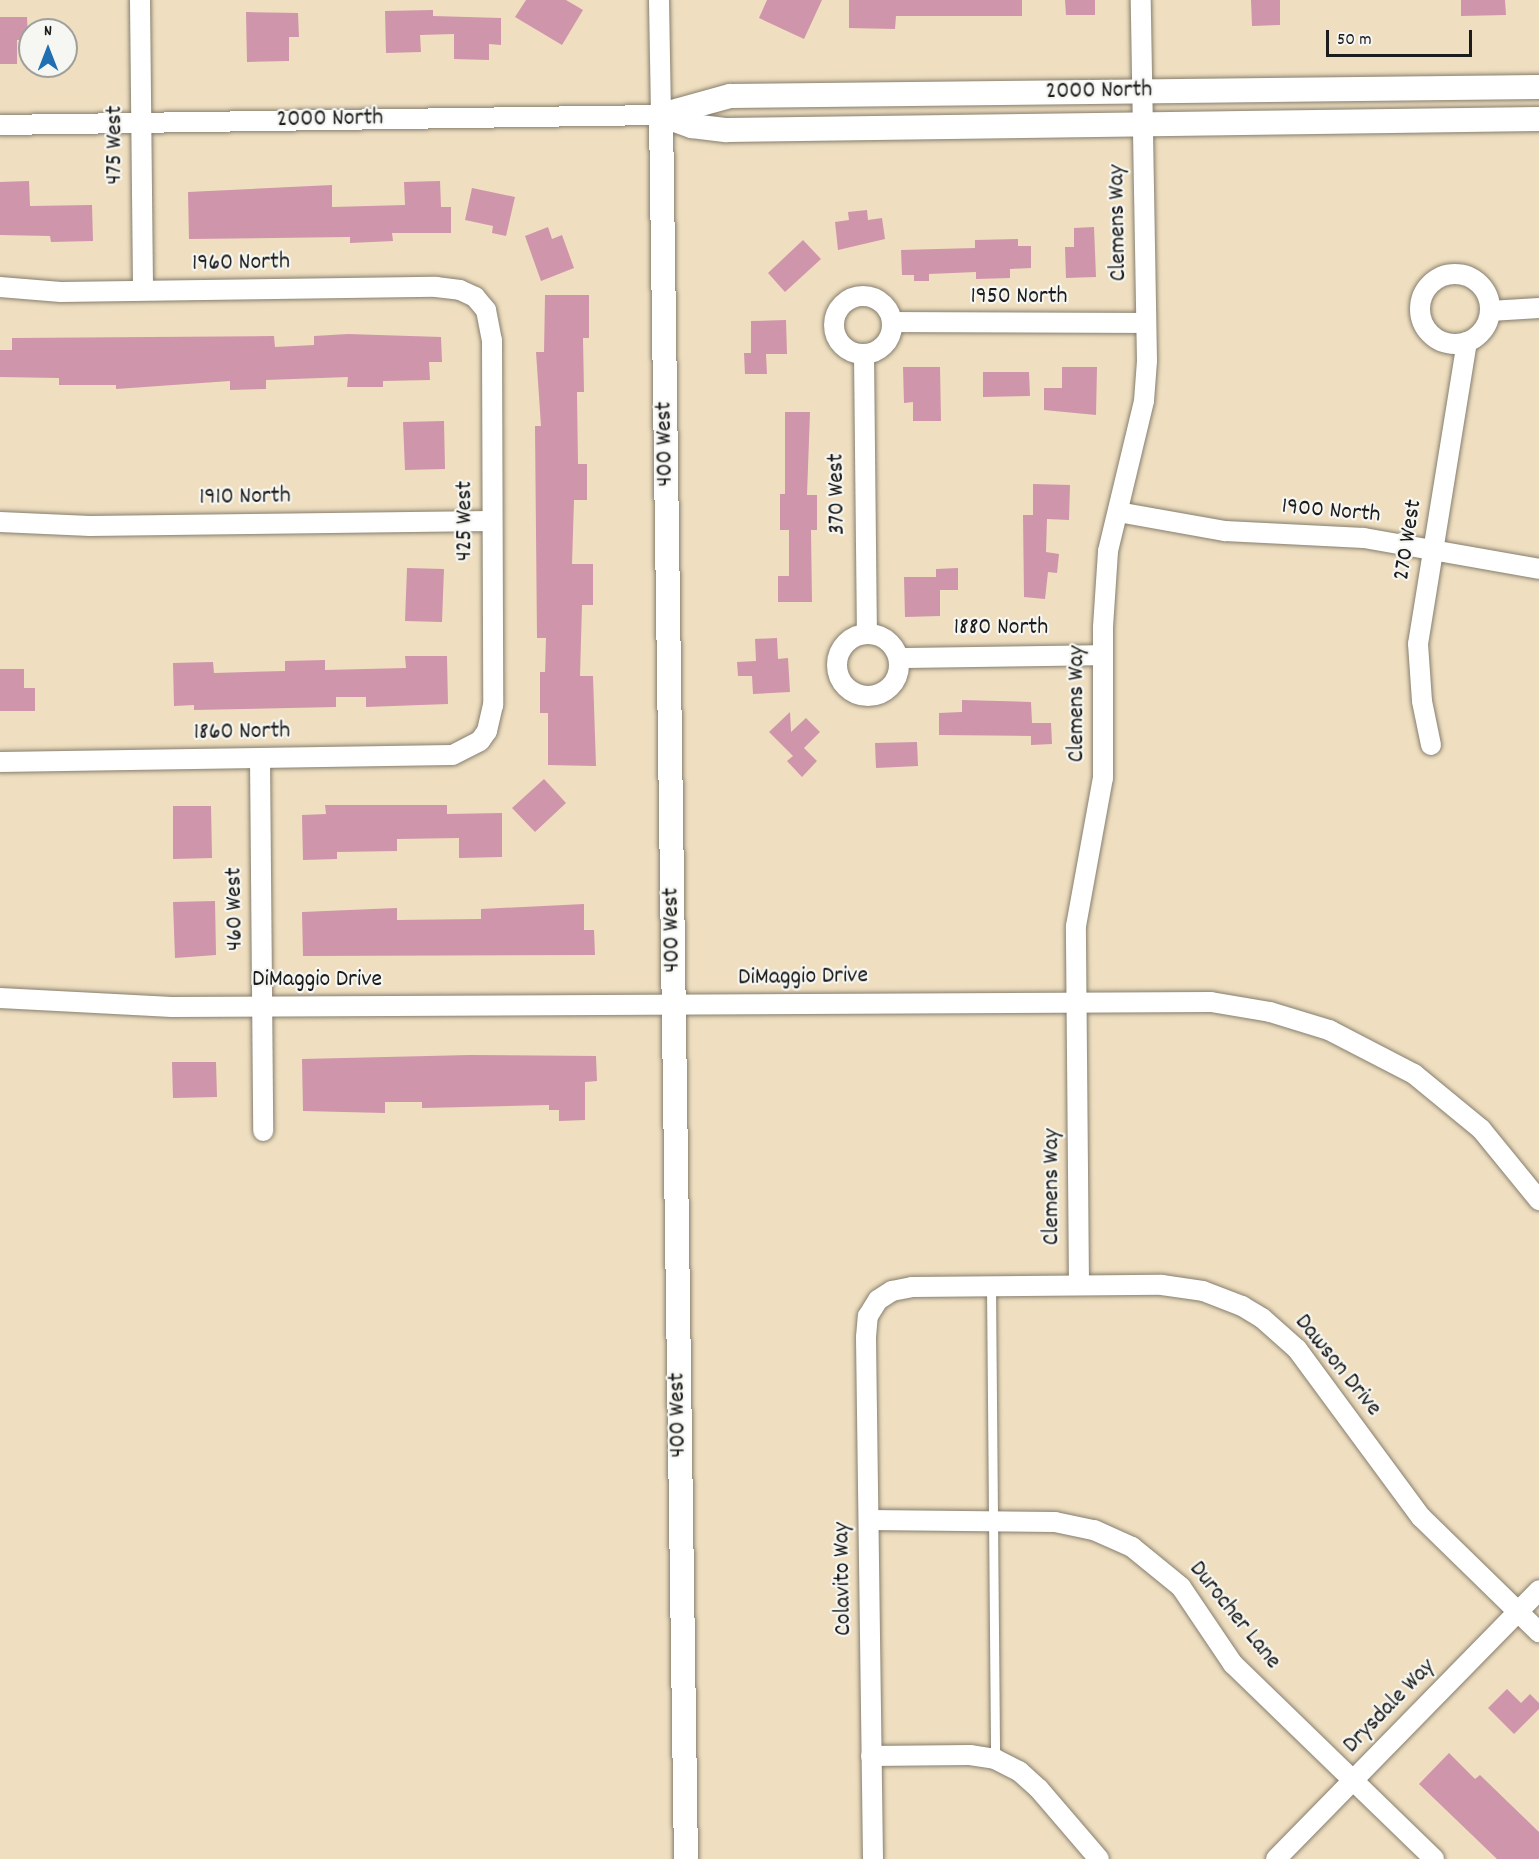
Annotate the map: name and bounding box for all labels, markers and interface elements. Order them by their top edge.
north arrow [18,18,78,78]
scale bar [1329,18,1474,56]
text: N [44,20,52,43]
text: 50 m [1337,28,1372,53]
street label: 2000 North [1046,77,1152,107]
street label: 475 West [102,105,130,185]
street label: 2000 North [277,105,383,135]
street label: Clemens Way [1104,164,1134,282]
street label: 1960 North [192,249,290,279]
street label: 1950 North [970,284,1068,312]
street label: 400 West [651,401,681,487]
street label: 370 West [823,453,853,535]
street label: 425 West [452,481,480,561]
street label: 1910 North [199,483,291,513]
street label: 1900 North [1280,493,1382,531]
street label: 270 West [1388,497,1430,583]
street label: 1880 North [954,615,1048,643]
street label: Clemens Way [1064,646,1092,762]
street label: 1860 North [194,718,290,748]
street label: 460 West [221,867,251,951]
street label: 400 West [658,887,688,973]
street label: DiMaggio Drive [738,962,868,994]
street label: DiMaggio Drive [252,967,382,995]
street label: Clemens Way [1039,1129,1067,1245]
street label: Dawson Drive [1287,1309,1387,1423]
street label: 400 West [664,1372,694,1458]
street label: Colavito Way [829,1522,859,1636]
street label: Durocher Lane [1182,1556,1286,1676]
street label: Drysdale Way [1338,1654,1442,1760]

